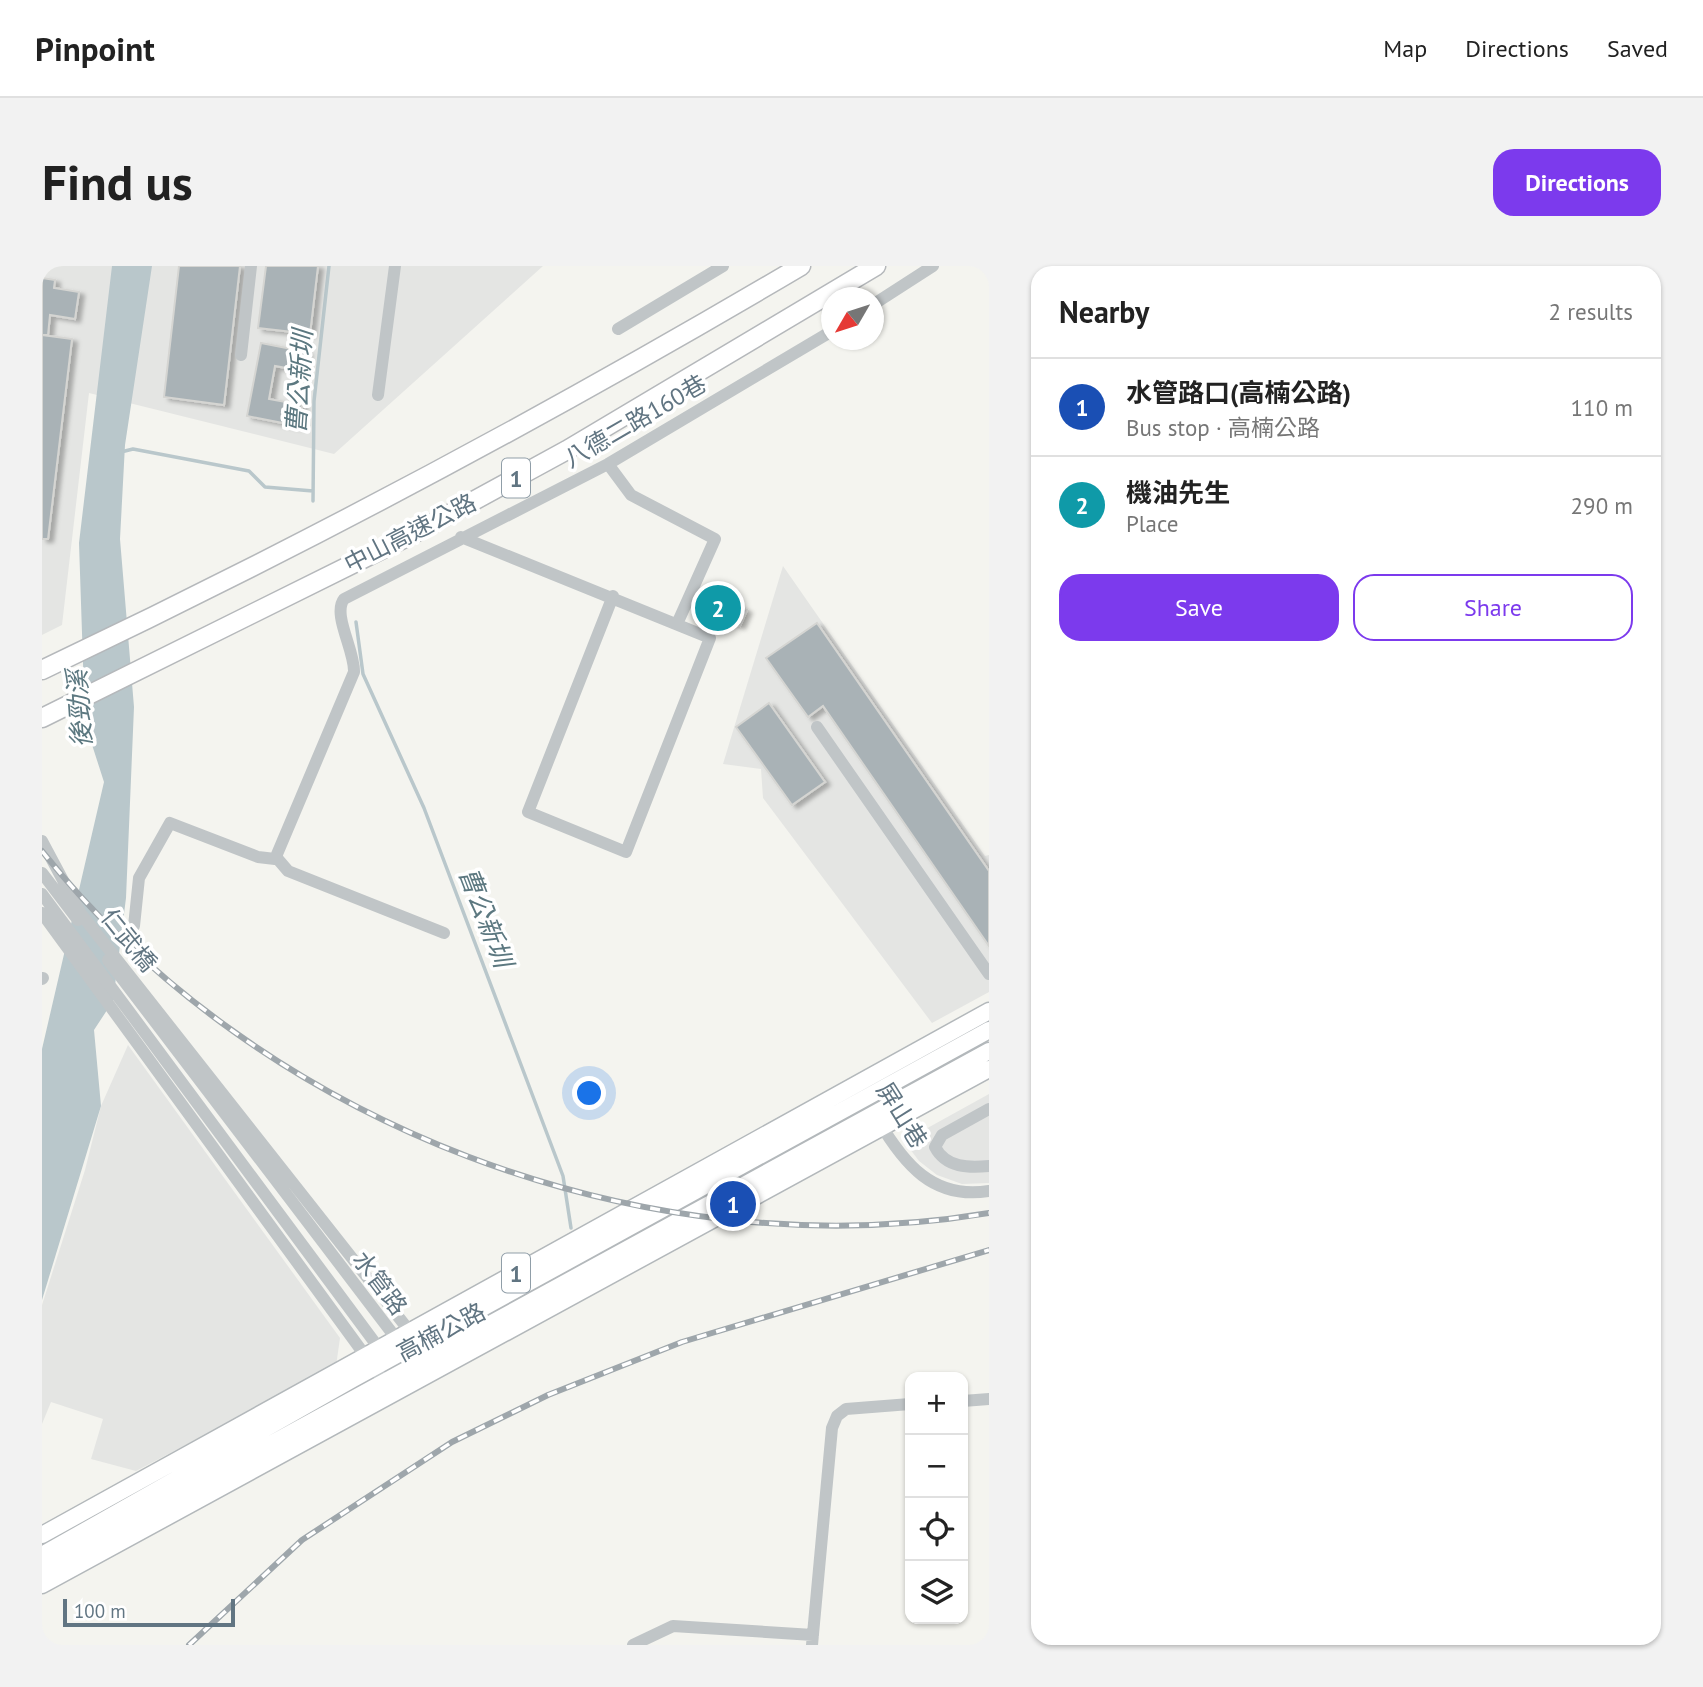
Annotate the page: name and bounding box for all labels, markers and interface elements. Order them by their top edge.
text: Pinpoint [35,27,155,70]
text: Map [1383,33,1427,64]
text: Directions [1465,33,1569,64]
text: Saved [1607,33,1668,64]
button: Directions [1493,149,1661,216]
text: Find us [42,150,193,214]
north arrow [821,287,884,350]
text: Nearby [1059,292,1149,331]
text: 2 results [1549,297,1633,326]
water label: 曹公新圳 [279,325,319,435]
street label: 八德二路160巷 [558,368,712,474]
text: 水管路口(高楠公路) [1126,376,1351,409]
text: 1 [1075,393,1089,422]
text: 110 m [1571,393,1633,422]
text: Bus stop · 高楠公路 [1126,413,1320,442]
road number: 1 [502,458,530,498]
text: 機油先生 [1126,476,1230,509]
street label: 中山高速公路 [339,487,481,579]
text: 2 [1075,491,1089,520]
text: 290 m [1571,491,1633,520]
text: Place [1126,509,1179,538]
button: Save [1059,574,1339,641]
button: Share [1353,574,1633,641]
pin: 2 [695,582,741,634]
water label: 後勁溪 [60,665,98,749]
water label: 曹公新圳 [452,863,521,975]
street label: 仁武橋 [94,902,164,978]
your location [572,1076,606,1110]
street label: 屏山巷 [870,1076,934,1154]
pin: 1 [710,1178,756,1230]
street label: 水管路 [346,1245,414,1321]
road number: 1 [502,1254,530,1292]
street label: 高楠公路 [391,1296,491,1368]
map controls [905,1372,968,1624]
button: + [905,1372,968,1435]
button: − [905,1435,968,1498]
button: locate [905,1498,968,1561]
button: layers [905,1561,968,1624]
scale bar [63,1596,234,1628]
text: 100 m [74,1599,126,1623]

